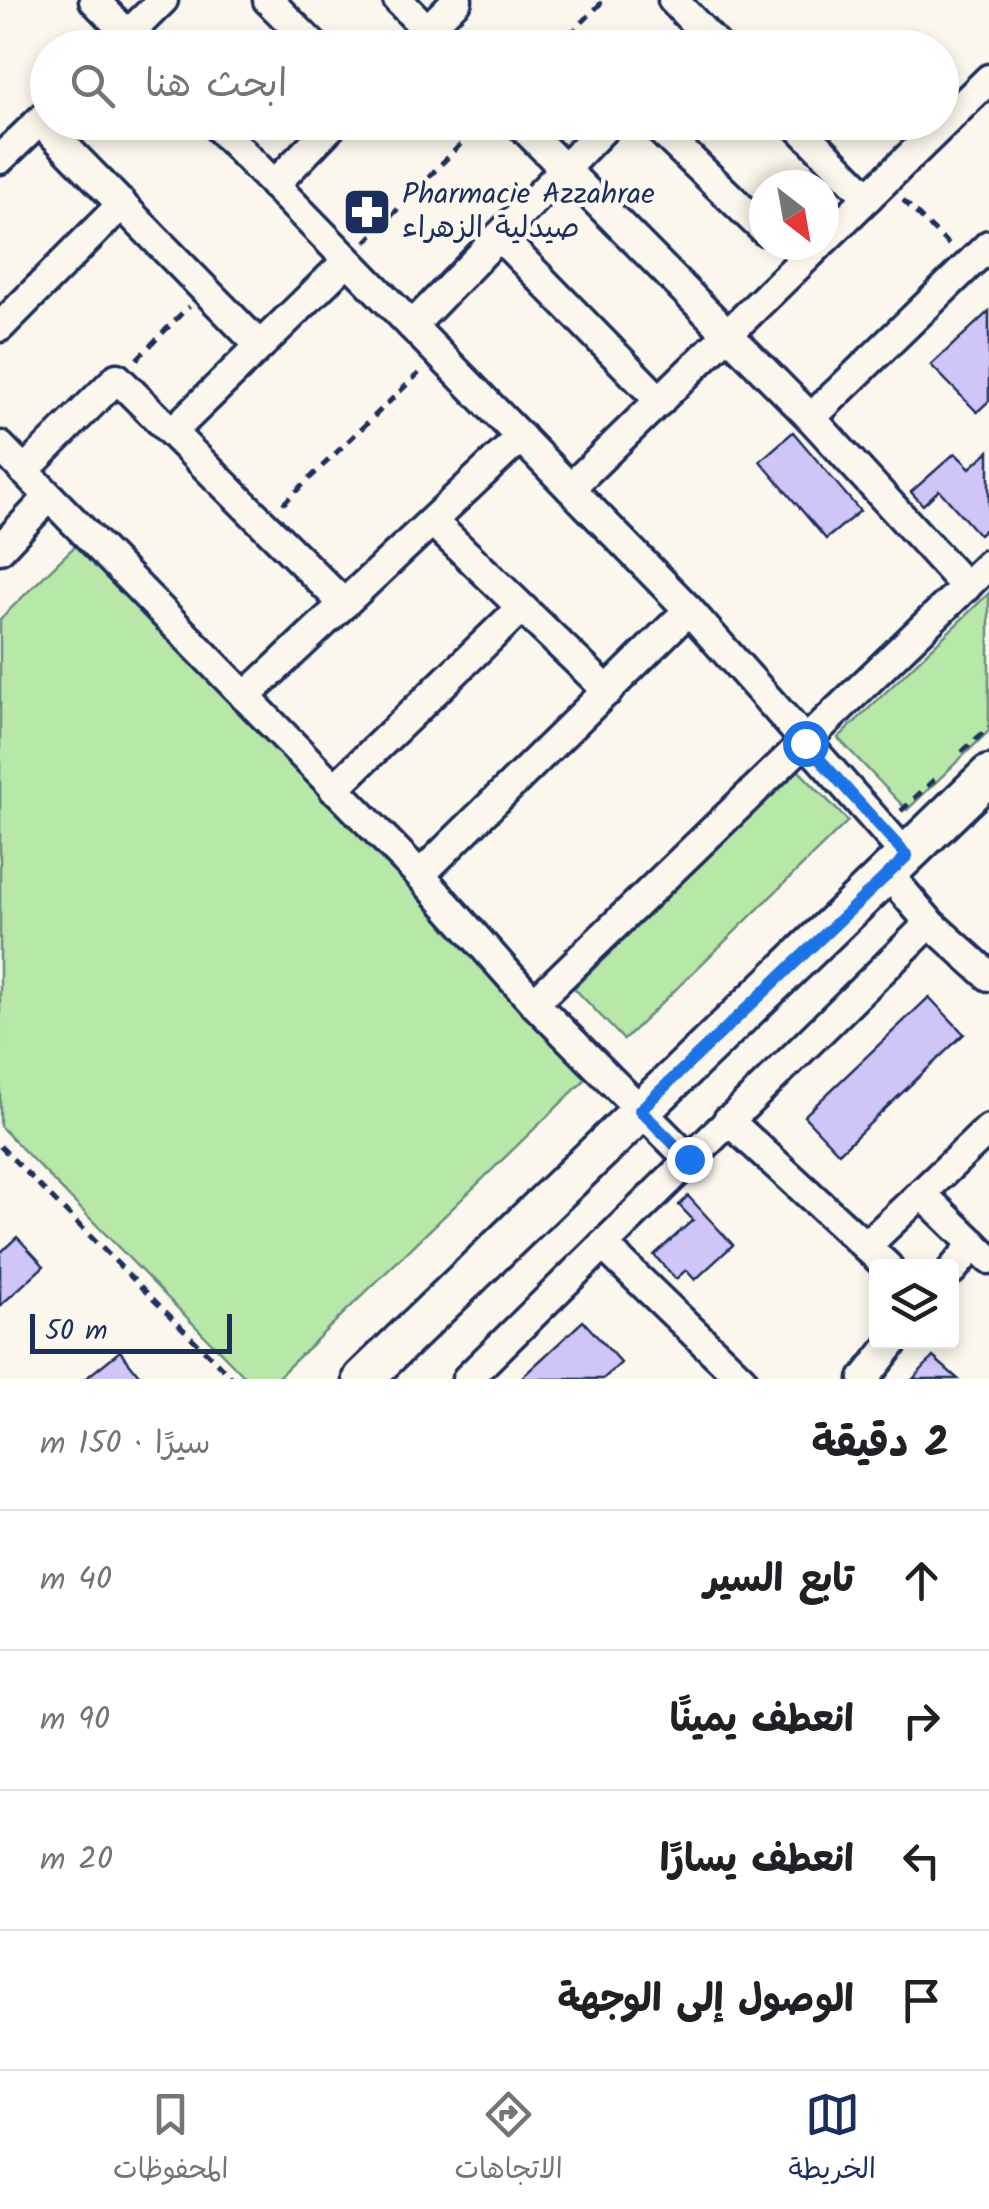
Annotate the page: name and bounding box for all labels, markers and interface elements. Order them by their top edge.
search box [30,30,959,140]
text: ابحث هنا [145,56,287,116]
icon: search [65,58,120,113]
north arrow [749,170,839,260]
place label: Pharmacie Azzahrae صيدلية الزهراء [402,171,655,253]
pharmacy icon: Pharmacie Azzahrae صيدلية الزهراء [341,186,393,238]
route start [783,721,829,767]
route end [667,1137,713,1183]
map controls [869,1259,959,1349]
button: layers [869,1259,959,1349]
scale bar [30,1309,232,1354]
text: 50 m [45,1309,108,1354]
text: 2 دقيقة [811,1411,949,1478]
text: سيرًا · 150 m [40,1419,211,1470]
text: تابع السير [704,1551,854,1611]
icon: ahead [894,1553,949,1608]
text: 40 m [40,1555,112,1606]
text: انعطف يمينًا [670,1691,854,1751]
icon: right [894,1693,949,1748]
text: 90 m [40,1695,110,1746]
text: انعطف يسارًا [660,1831,854,1891]
icon: left [894,1833,949,1888]
text: 20 m [40,1835,113,1886]
text: الوصول إلى الوجهة [558,1971,854,2031]
icon: arrive [894,1973,949,2028]
tab: المحفوظات [113,2087,228,2193]
tab: الاتجاهات [454,2087,563,2193]
tab: الخريطة [789,2087,876,2193]

